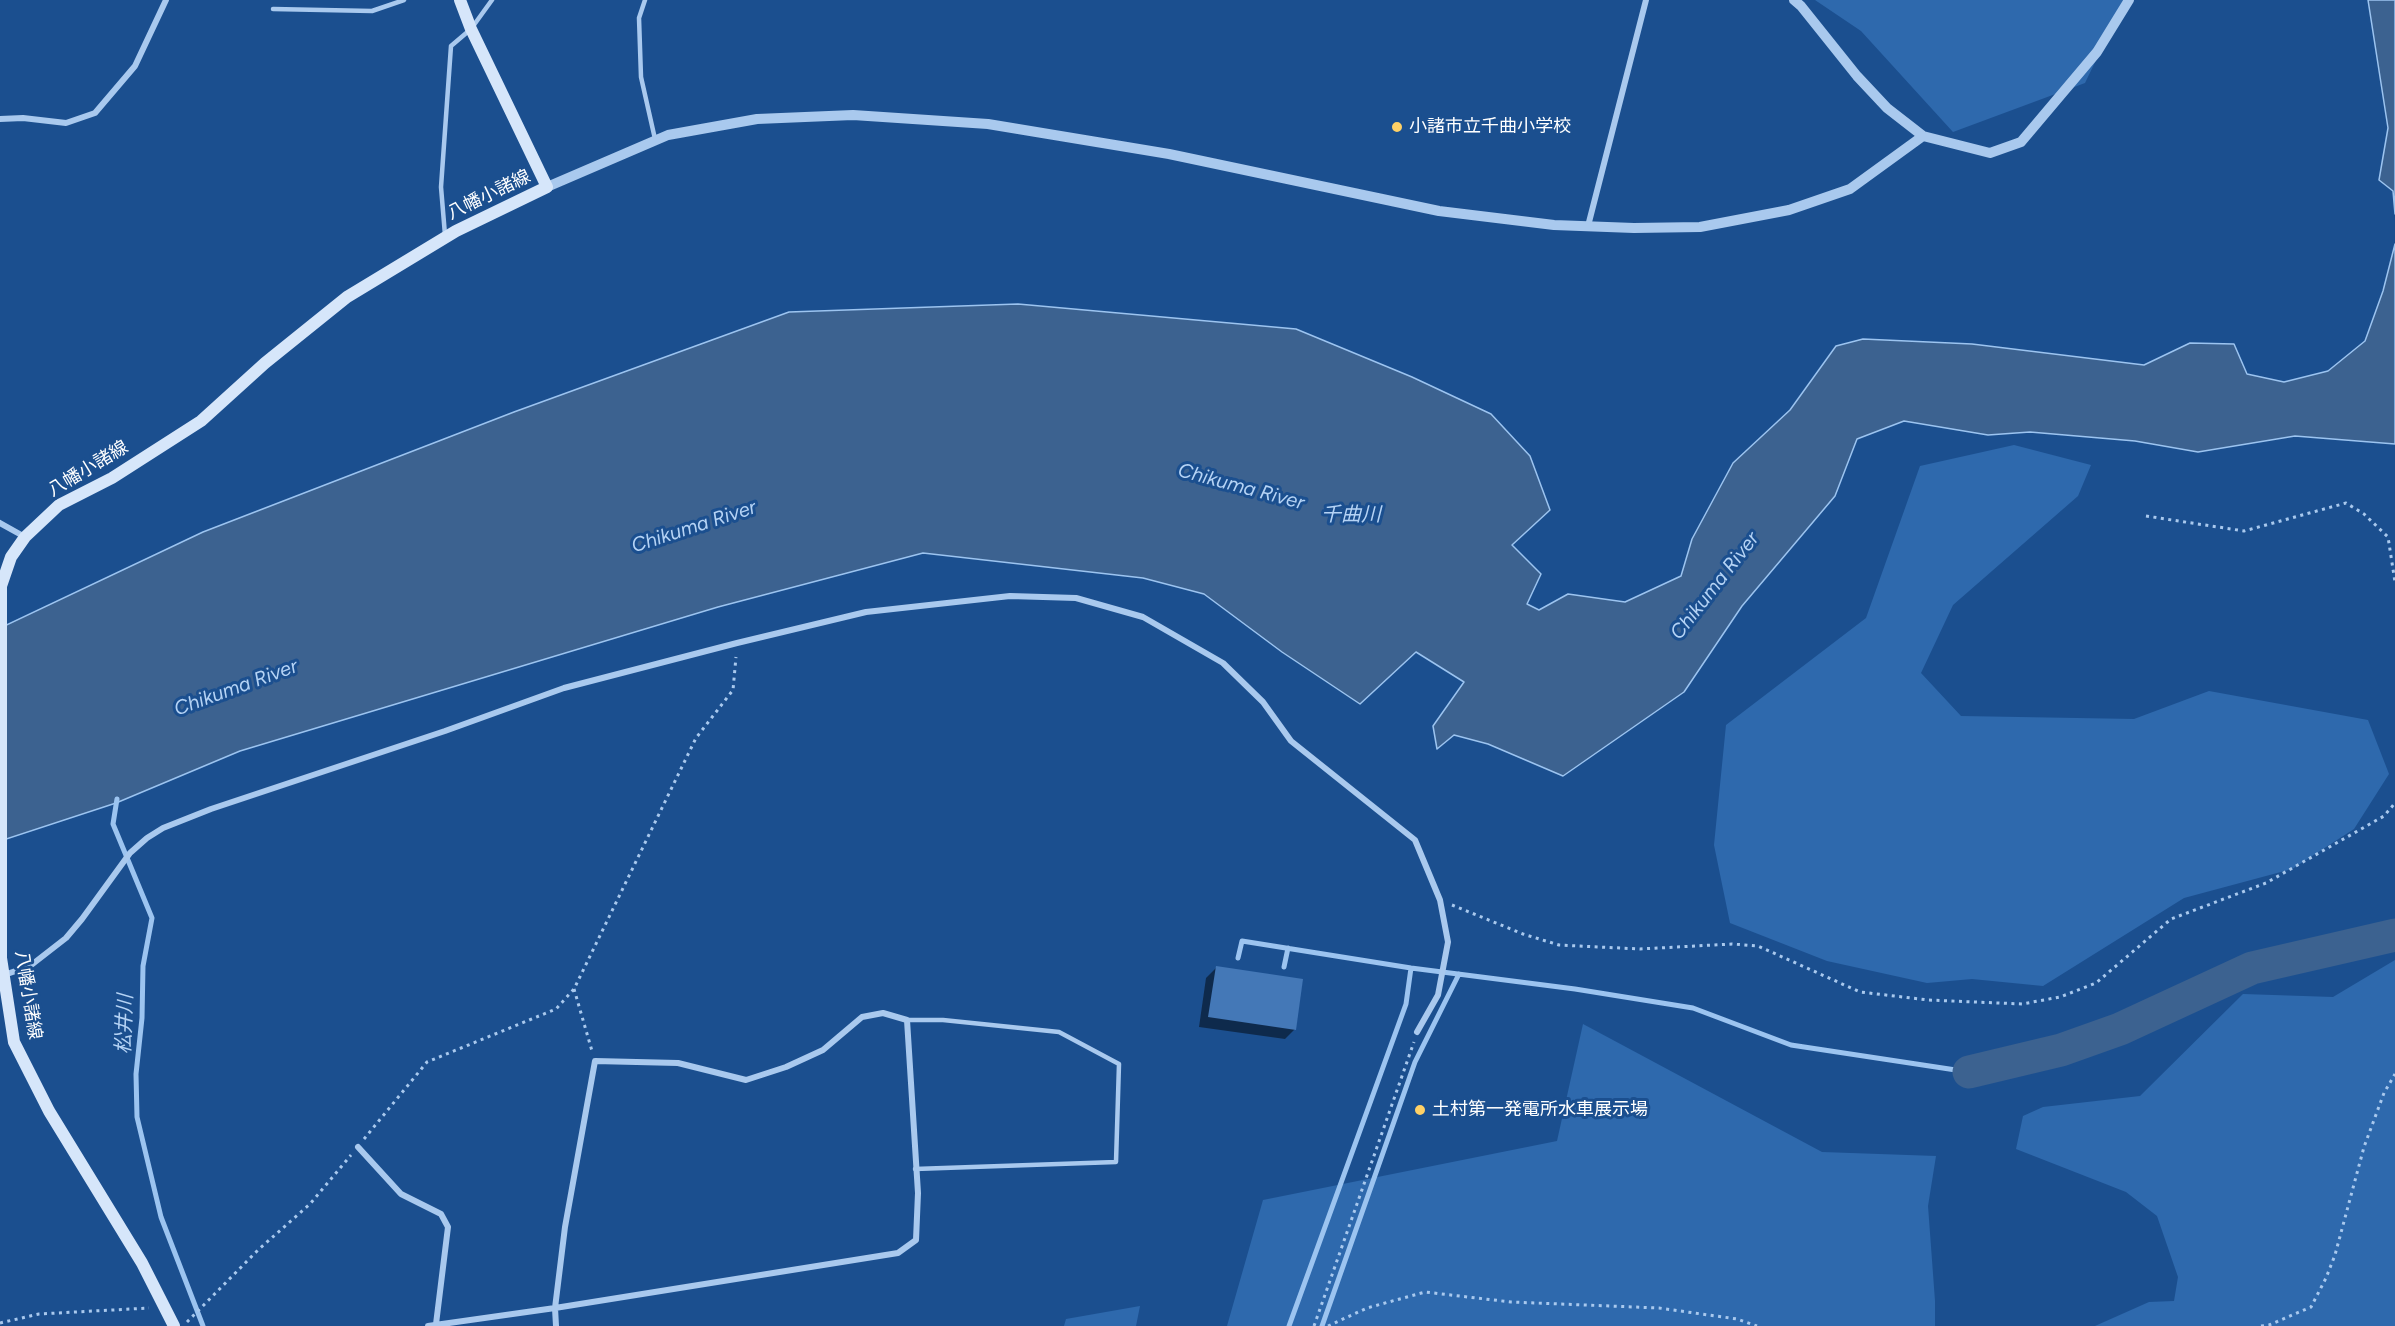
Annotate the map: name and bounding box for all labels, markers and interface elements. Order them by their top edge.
place label: 小諸市立千曲小学校 [1409,116,1571,138]
marker: 小諸市立千曲小学校 [1390,120,1404,134]
street label: 八幡小諸線 [444,166,534,224]
street label: 八幡小諸線 [44,437,132,501]
water label: Chikuma River [1175,459,1307,515]
water label: Chikuma River [629,496,759,558]
water label: 千曲川 [1321,503,1381,527]
water label: Chikuma River [1666,527,1764,645]
water label: Chikuma River [171,655,301,721]
street label: 八幡小諸線 [10,949,46,1041]
water label: 松井川 [112,994,138,1054]
place label: 土村第一発電所水車展示場 [1432,1099,1648,1121]
marker: 土村第一発電所水車展示場 [1413,1103,1427,1117]

